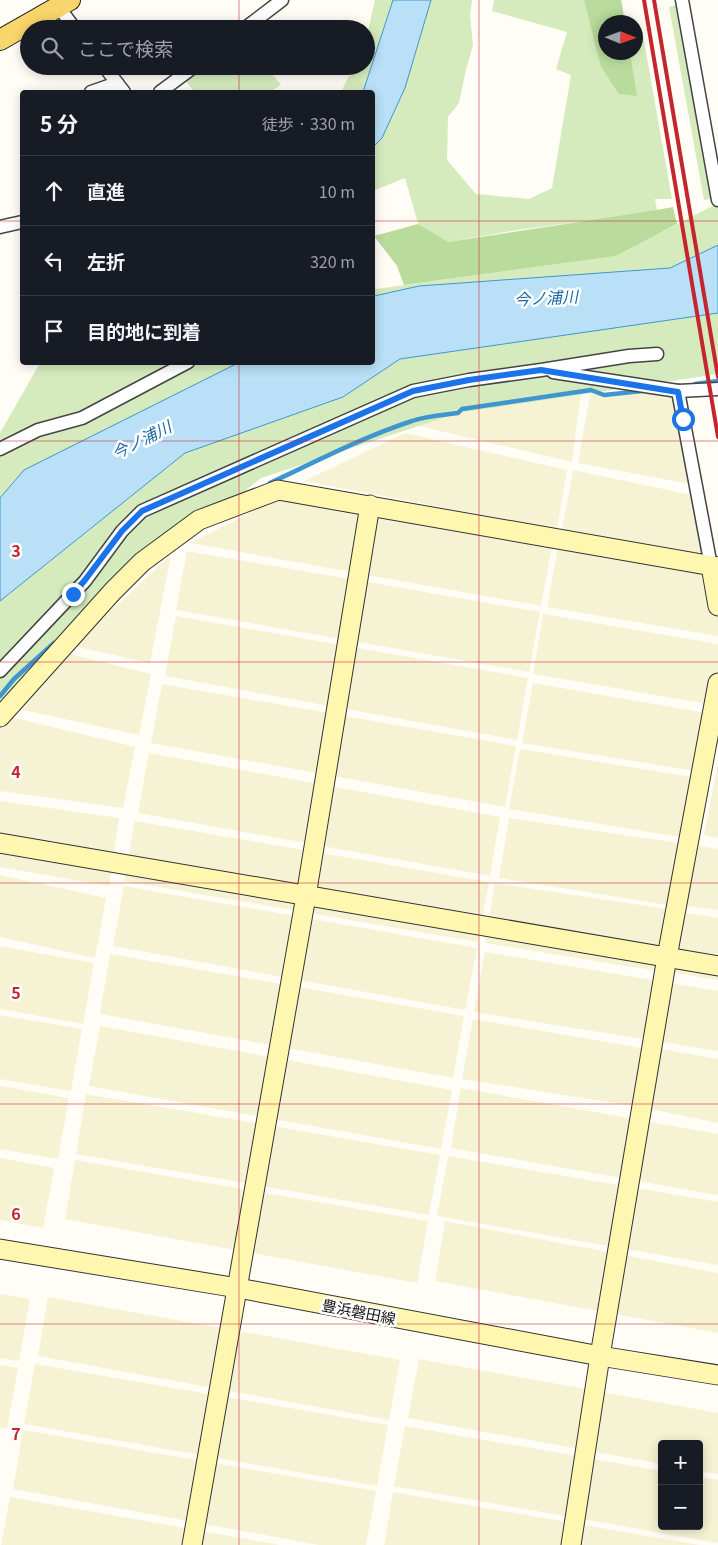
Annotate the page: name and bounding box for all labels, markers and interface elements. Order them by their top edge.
north arrow [598,15,643,60]
search box [20,20,375,75]
icon: search [38,34,66,62]
text: ここで検索 [78,34,173,61]
text: 5 分 [40,108,78,138]
text: 徒歩 · 330 m [262,111,355,135]
icon: ahead [40,177,68,205]
text: 直進 [87,177,125,204]
text: 10 m [319,179,355,203]
icon: left [40,247,68,275]
text: 左折 [87,247,125,274]
text: 320 m [310,249,355,273]
water label: 今ノ浦川 [513,283,581,311]
icon: arrive [40,317,68,345]
text: 目的地に到着 [87,317,201,344]
route start [672,408,695,431]
water label: 今ノ浦川 [107,413,177,464]
text: 3 [11,538,21,562]
route end [62,583,85,606]
text: 4 [11,759,21,783]
text: 5 [11,980,21,1004]
text: 6 [11,1201,21,1225]
street label: 豊浜磐田線 [320,1294,398,1328]
text: 7 [11,1421,21,1445]
map controls [658,1440,703,1530]
button: + [658,1440,703,1485]
button: − [658,1485,703,1530]

